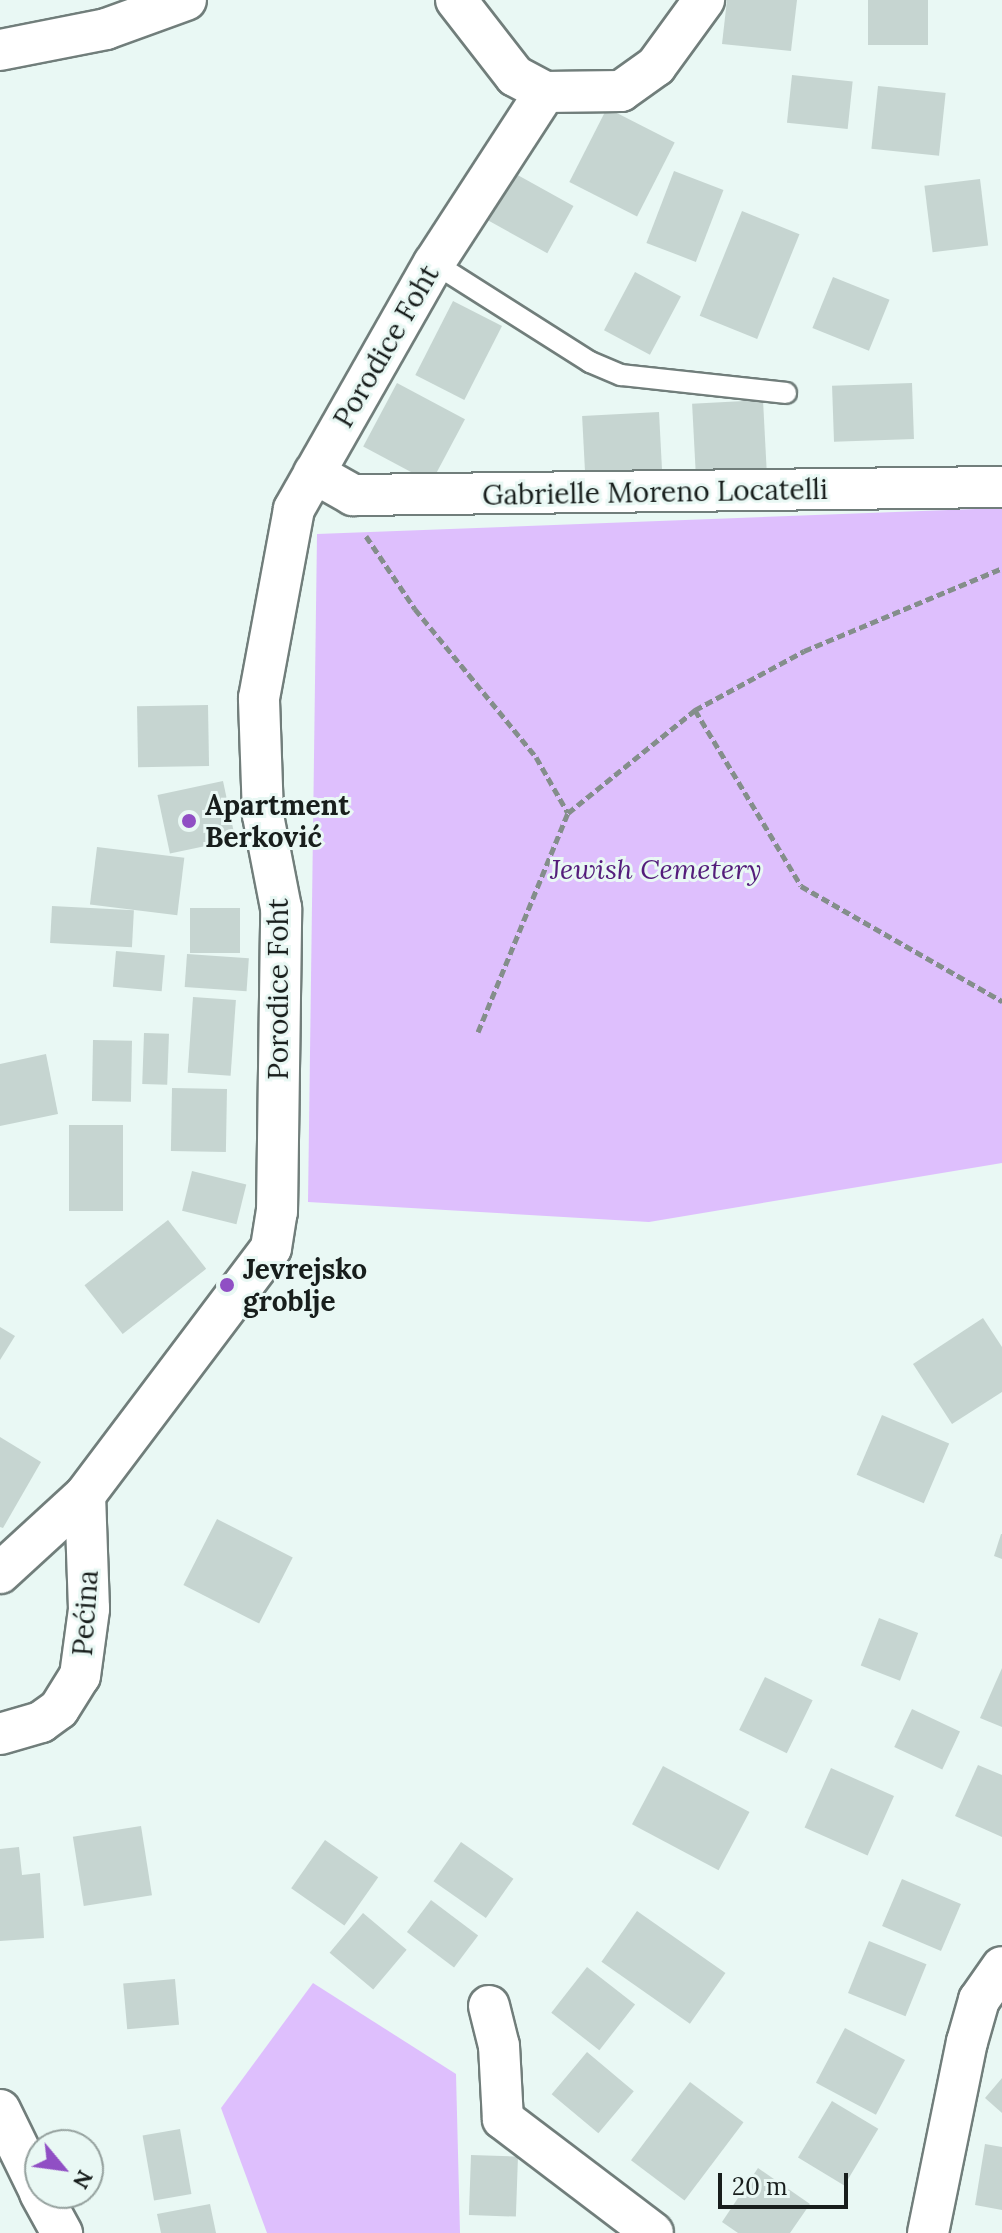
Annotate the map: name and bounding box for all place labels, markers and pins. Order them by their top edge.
place label: Apartment Berković [205,788,350,854]
marker: Apartment Berković [180,812,198,830]
place label: Jevrejsko groblje [243,1252,367,1318]
marker: Jevrejsko groblje [218,1276,236,1294]

